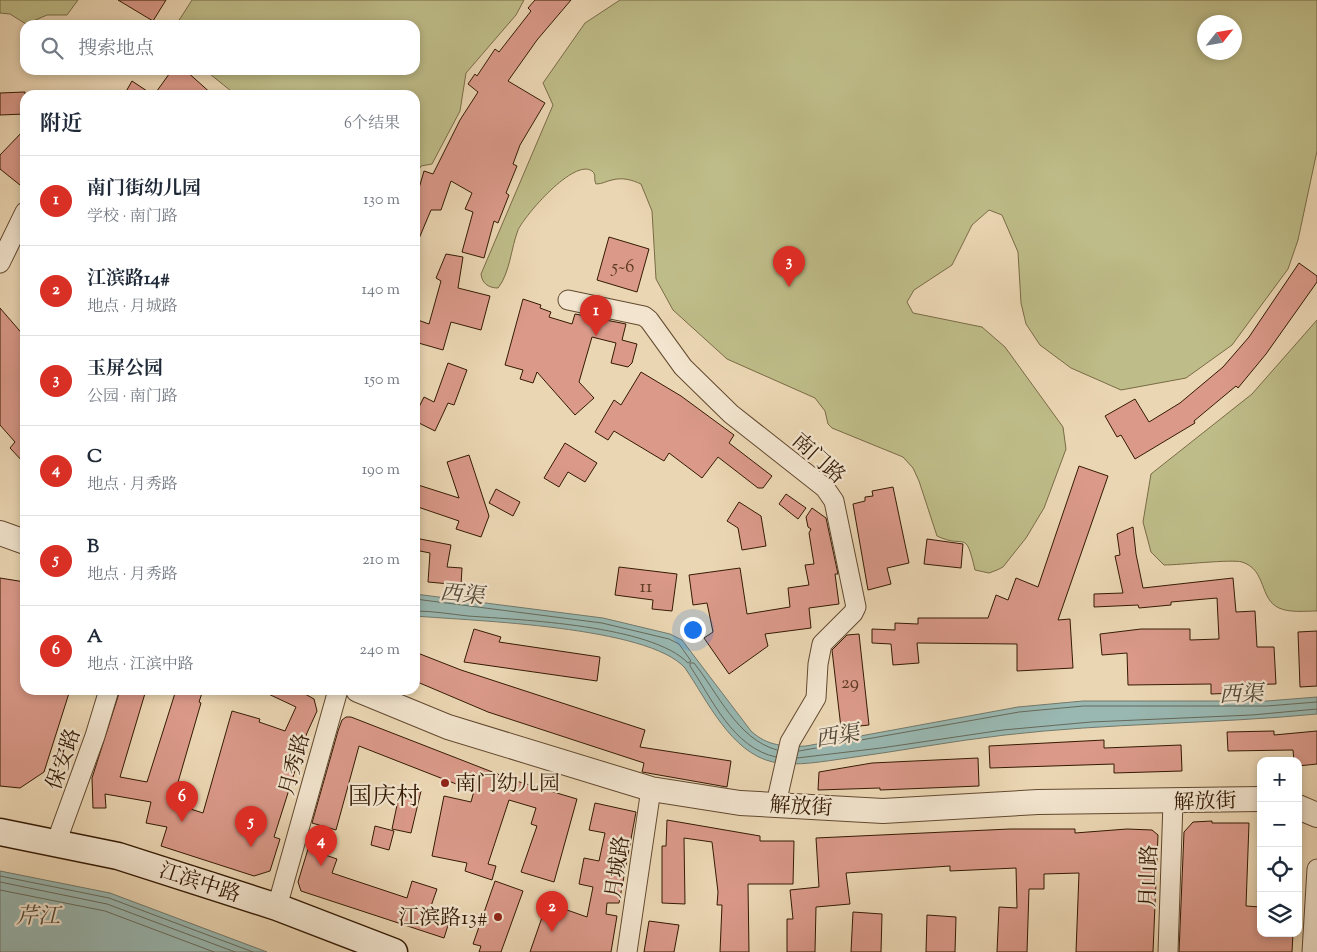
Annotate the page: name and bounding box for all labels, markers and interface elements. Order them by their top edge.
north arrow [1197,15,1242,60]
search box [20,20,420,75]
icon: search [38,34,66,62]
text: 搜索地点 [78,36,154,63]
text: 附近 [40,110,82,140]
text: 6个结果 [344,113,400,136]
text: 南门街幼儿园 [87,176,201,203]
text: 1 [53,189,59,212]
text: 130 m [363,189,400,212]
text: 学校 · 南门路 [87,206,178,229]
pin: 3 [773,246,805,287]
house number: 5~6 [610,254,635,281]
text: 江滨路14# [87,266,170,293]
text: 2 [52,279,60,302]
text: 140 m [362,279,400,302]
pin: 1 [580,295,612,336]
text: 地点 · 月城路 [87,296,178,319]
text: 玉屏公园 [87,356,163,383]
text: 3 [53,369,59,392]
text: 150 m [364,369,400,392]
text: 公园 · 南门路 [87,386,178,409]
street label: 南门路 [784,427,851,492]
text: C [87,444,102,471]
text: 4 [52,459,60,482]
text: 190 m [362,459,400,482]
text: 地点 · 月秀路 [87,474,178,497]
text: B [87,534,99,561]
text: 5 [53,549,59,572]
text: 210 m [362,549,400,572]
text: 地点 · 月秀路 [87,564,178,587]
house number: 11 [640,574,653,601]
water label: 西渠 [438,578,488,615]
your location [680,617,706,643]
text: A [87,624,102,651]
text: 6 [52,639,60,662]
text: 240 m [359,639,400,662]
text: 地点 · 江滨中路 [87,654,194,677]
house number: 29 [841,670,859,697]
water label: 西渠 [1219,679,1267,713]
water label: 西渠 [813,718,865,757]
street label: 保安路 [40,725,89,794]
street label: 月秀路 [273,730,319,799]
map controls [1257,757,1302,937]
button: + [1257,757,1302,802]
place label: 南门幼儿园 [455,770,560,800]
marker: 南门幼儿园 [439,777,451,789]
pin: 6 [166,781,198,822]
district label: 国庆村 [348,781,420,815]
street label: 解放街 [1173,787,1237,819]
street label: 解放街 [769,791,833,825]
button: − [1257,802,1302,847]
pin: 5 [235,806,267,847]
pin: 4 [305,825,337,866]
street label: 月城路 [600,834,638,901]
street label: 月山路 [1134,844,1166,908]
button: locate [1257,847,1302,892]
street label: 江滨中路 [155,857,244,911]
pin: 2 [536,891,568,932]
button: layers [1257,892,1302,937]
water label: 芹江 [16,902,63,934]
place label: 江滨路13# [398,904,488,934]
marker: 江滨路13# [492,911,504,923]

